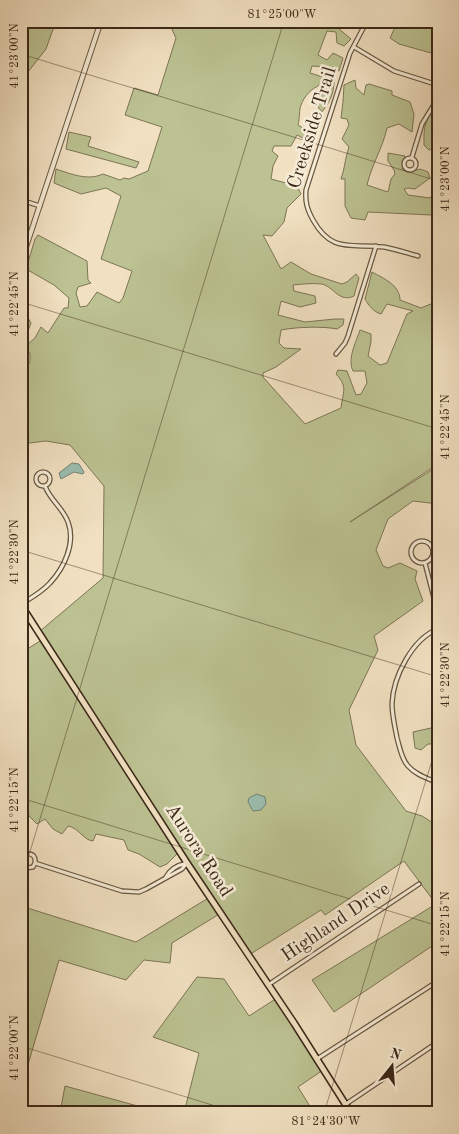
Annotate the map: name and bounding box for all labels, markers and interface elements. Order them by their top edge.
text: 81°25'00"W [247,8,317,21]
text: 41°23'00"N [9,23,21,89]
street label: Creekside Trail [285,65,341,191]
text: 41°23'00"N [440,146,452,212]
text: 41°22'45"N [8,271,21,337]
text: 41°22'45"N [439,394,452,460]
text: 41°22'30"N [9,519,21,585]
text: 41°22'30"N [440,642,452,708]
text: 41°22'15"N [8,767,21,833]
street label: Aurora Road [161,801,235,901]
street label: Highland Drive [278,880,394,966]
text: 41°22'15"N [439,891,452,957]
text: 41°22'00"N [9,1015,21,1081]
north arrow [366,1042,416,1092]
text: N [388,1046,403,1063]
text: 81°24'30"W [291,1116,361,1128]

